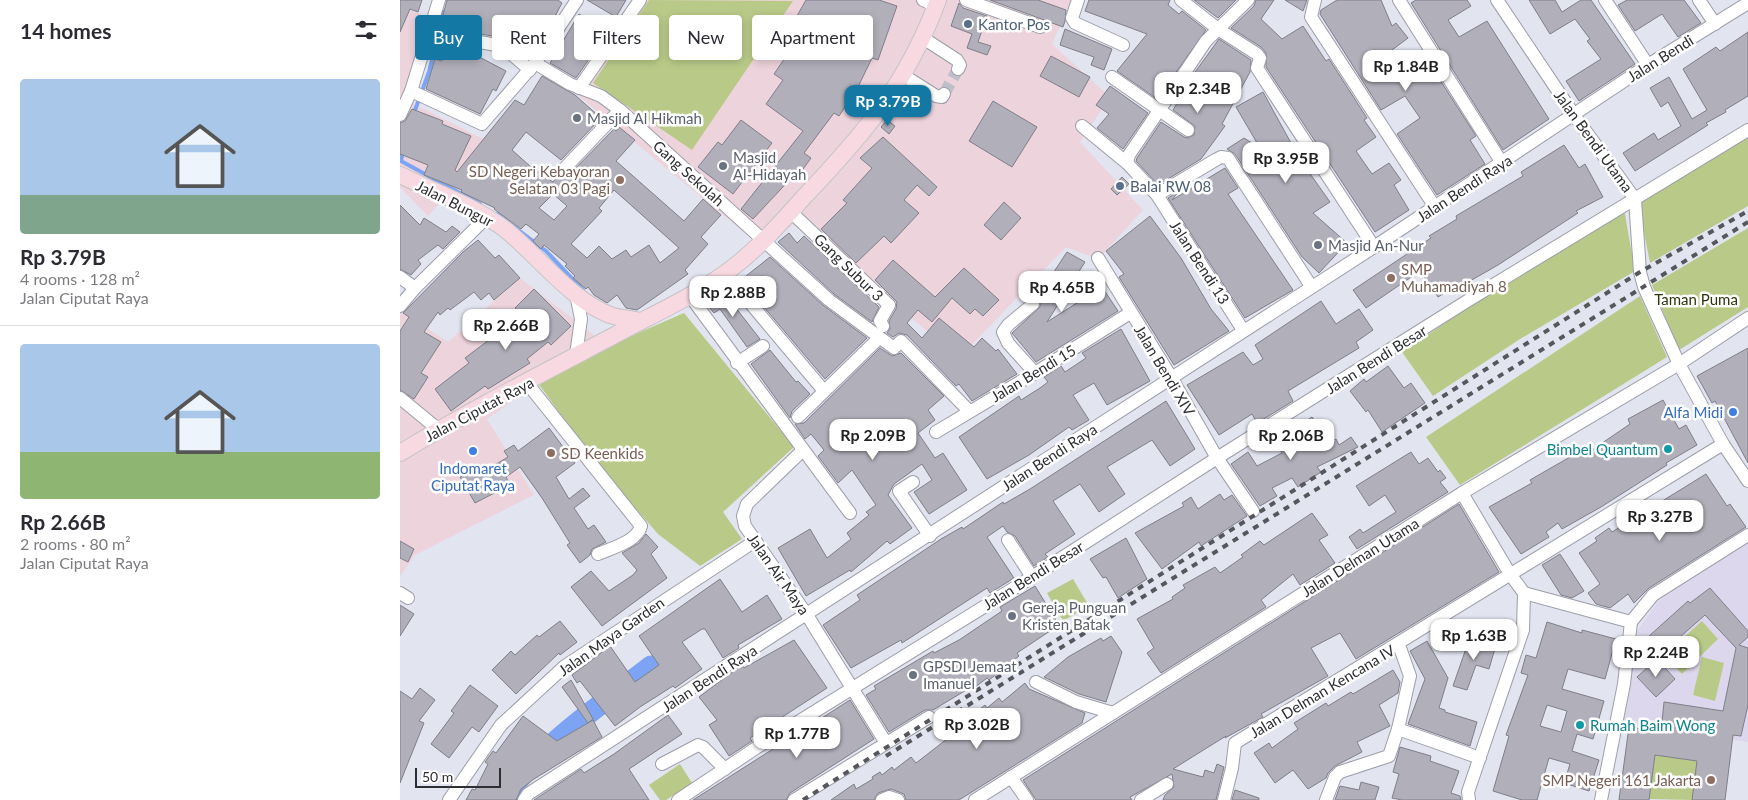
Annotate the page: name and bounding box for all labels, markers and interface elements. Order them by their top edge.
chip: Buy [415,15,482,60]
chip: Rent [492,15,564,60]
chip: Filters [574,15,659,60]
chip: New [669,15,742,60]
chip: Apartment [752,15,873,60]
place label: Kantor Pos [978,15,1050,33]
icon: filters [352,16,380,44]
text: 14 homes [20,18,111,43]
marker: Kantor Pos [962,18,974,30]
street label: Jalan Bendi [1624,31,1696,85]
pin: Rp 1.84B [1354,49,1458,92]
text: Rp 1.84B [1373,56,1439,75]
pin: Rp 2.34B [1146,72,1250,114]
text: Rp 2.34B [1165,78,1231,97]
pin: Rp 3.79B [836,84,940,127]
street label: Jalan Bendi Utama [1551,86,1637,196]
text: Rp 3.79B [855,91,921,110]
place label: Masjid Al Hikmah [587,109,702,127]
icon: home [155,111,245,201]
marker: Masjid Al Hikmah [571,112,583,124]
street label: Gang Sekolah [650,136,728,210]
pin: Rp 3.95B [1234,142,1338,184]
place label: Masjid Al-Hidayah [733,148,806,183]
text: Rp 3.95B [1253,148,1319,167]
street label: Jalan Bendi Raya [1413,150,1515,226]
marker: Masjid Al-Hidayah [717,160,729,172]
place label: SD Negeri Kebayoran Selatan 03 Pagi [469,162,610,197]
marker: SD Negeri Kebayoran Selatan 03 Pagi [614,174,626,186]
street label: Jalan Bungur [413,176,497,230]
place label: Balai RW 08 [1130,177,1211,195]
marker: Balai RW 08 [1114,180,1126,192]
street label: Jalan Bendi 13 [1166,217,1234,307]
street label: Gang Subur 3 [811,230,887,304]
place label: Masjid An-Nur [1328,236,1424,254]
marker: Masjid An-Nur [1312,239,1324,251]
text: Rp 3.79B [20,244,106,269]
place label: SMP Muhamadiyah 8 [1401,260,1507,295]
text: 4 rooms · 128 m² [20,269,140,288]
pin: Rp 4.65B [1010,270,1114,313]
marker: SMP Muhamadiyah 8 [1385,272,1397,284]
pin: Rp 2.88B [681,276,785,318]
text: Rp 4.65B [1029,277,1095,296]
text: Rp 2.88B [700,282,766,301]
text: Jalan Ciputat Raya [20,288,149,307]
park label: Taman Puma [1654,290,1738,308]
pin: Rp 2.66B [454,308,558,351]
text: Rp 2.66B [473,315,539,334]
street label: Jalan Bendi XIV [1131,321,1200,419]
street label: Jalan Bendi Besar [1322,321,1430,397]
street label: Jalan Bendi 15 [987,341,1079,405]
street label: Jalan Ciputat Raya [422,373,536,445]
icon: home [155,377,245,467]
place label: Alfa Midi [1663,403,1723,421]
marker: Alfa Midi [1727,406,1739,418]
pin: Rp 2.09B [821,418,925,461]
pin: Rp 2.06B [1239,418,1343,461]
street label: Jalan Bendi Raya [998,419,1100,495]
text: Rp 2.09B [840,425,906,444]
text: Rp 2.06B [1258,425,1324,444]
place label: Bimbel Quantum [1547,440,1658,458]
marker: Bimbel Quantum [1662,443,1674,455]
place label: SD Keenkids [561,444,644,462]
marker: Indomaret Ciputat Raya [467,445,479,457]
marker: SD Keenkids [545,447,557,459]
place label: Indomaret Ciputat Raya [431,459,515,494]
pin: Rp 3.27B [1608,500,1712,542]
text: Rp 3.27B [1627,506,1693,525]
text: Rp 2.66B [20,509,106,534]
street label: Jalan Delman Utama [1298,514,1422,600]
street label: Jalan Air Maya [744,530,814,618]
text: 2 rooms · 80 m² [20,534,131,553]
street label: Jalan Bendi Besar [979,537,1087,613]
text: Jalan Ciputat Raya [20,553,149,572]
street label: Jalan Maya Garden [555,593,667,679]
place label: Gereja Punguan Kristen Batak [1022,598,1126,633]
marker: Gereja Punguan Kristen Batak [1006,610,1018,622]
pin: Rp 1.63B [1422,618,1526,661]
text: Rp 1.63B [1441,625,1507,644]
pin: Rp 2.24B [1604,636,1708,678]
street label: Jalan Bendi Raya [658,640,760,716]
street label: Jalan Delman Kencana IV [1246,640,1398,741]
text: Rp 2.24B [1623,642,1689,661]
place label: GPSDI Jemaat Imanuel [923,657,1017,692]
marker: GPSDI Jemaat Imanuel [907,669,919,681]
pin: Rp 3.02B [925,708,1029,750]
text: Rp 3.02B [944,714,1010,733]
pin: Rp 1.77B [745,716,849,759]
place label: Rumah Baim Wong [1590,716,1716,734]
marker: Rumah Baim Wong [1574,719,1586,731]
text: Rp 1.77B [764,723,830,742]
scale bar [415,765,501,788]
text: 50 m [422,768,453,785]
place label: SMP Negeri 161 Jakarta [1542,771,1701,789]
marker: SMP Negeri 161 Jakarta [1705,774,1717,786]

